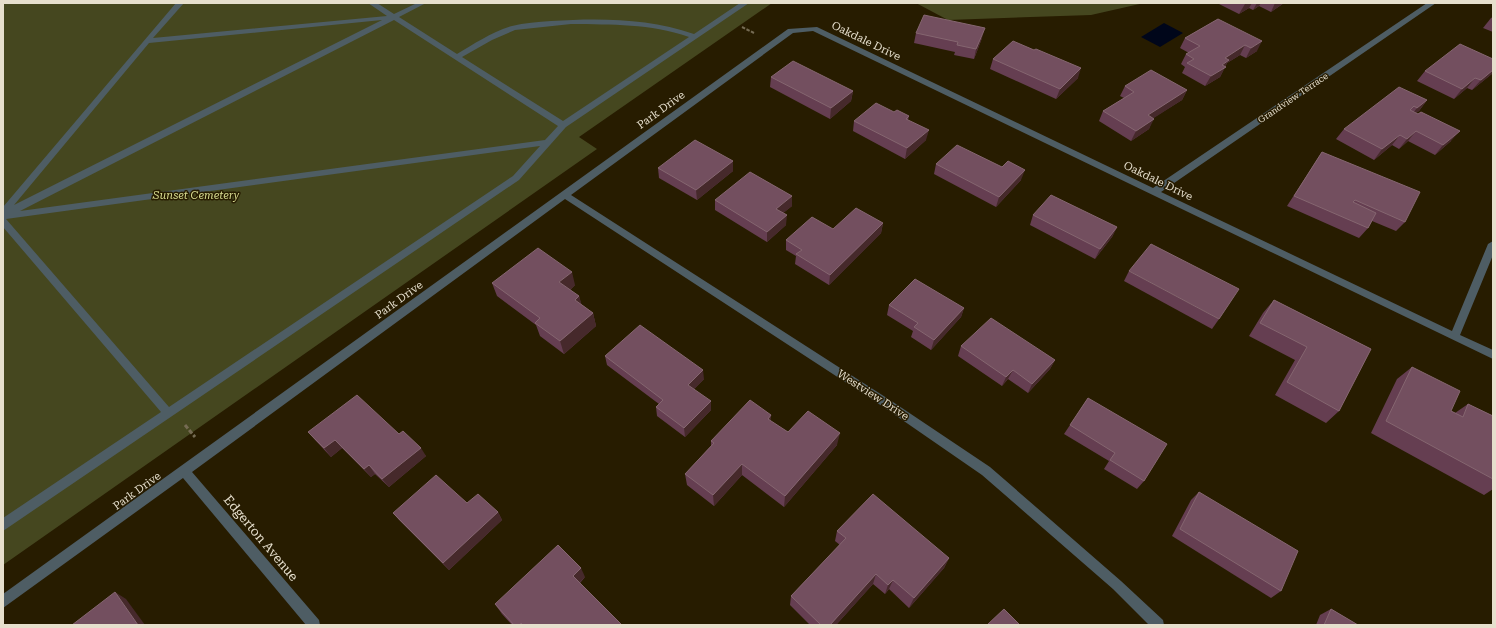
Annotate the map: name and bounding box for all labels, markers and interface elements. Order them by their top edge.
street label: Oakdale Drive [829,19,903,63]
street label: Grandview Terrace [1256,71,1330,125]
street label: Park Drive [635,88,687,132]
street label: Oakdale Drive [1121,159,1195,203]
park label: Sunset Cemetery [152,189,240,202]
street label: Park Drive [373,278,425,322]
street label: Westview Drive [835,367,911,423]
street label: Park Drive [111,469,163,513]
street label: Edgerton Avenue [221,492,301,584]

